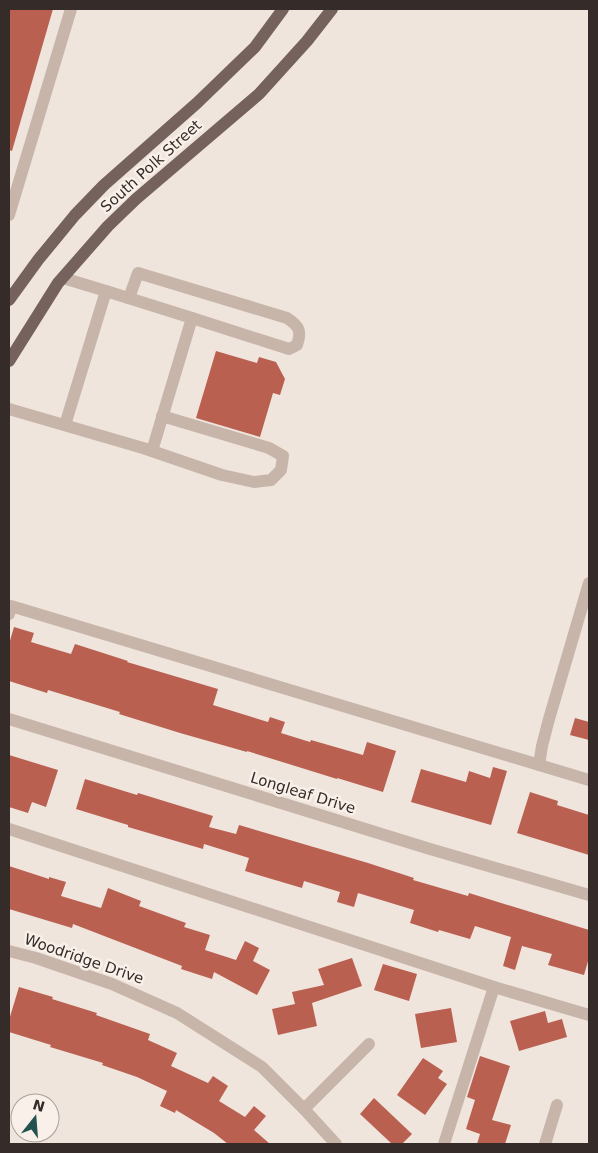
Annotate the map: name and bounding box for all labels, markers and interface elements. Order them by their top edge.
street label: South Polk Street [97,116,205,216]
street label: Longleaf Drive [248,768,358,818]
street label: Woodridge Drive [22,930,146,988]
north arrow [10,1093,60,1143]
text: N [31,1096,47,1115]

